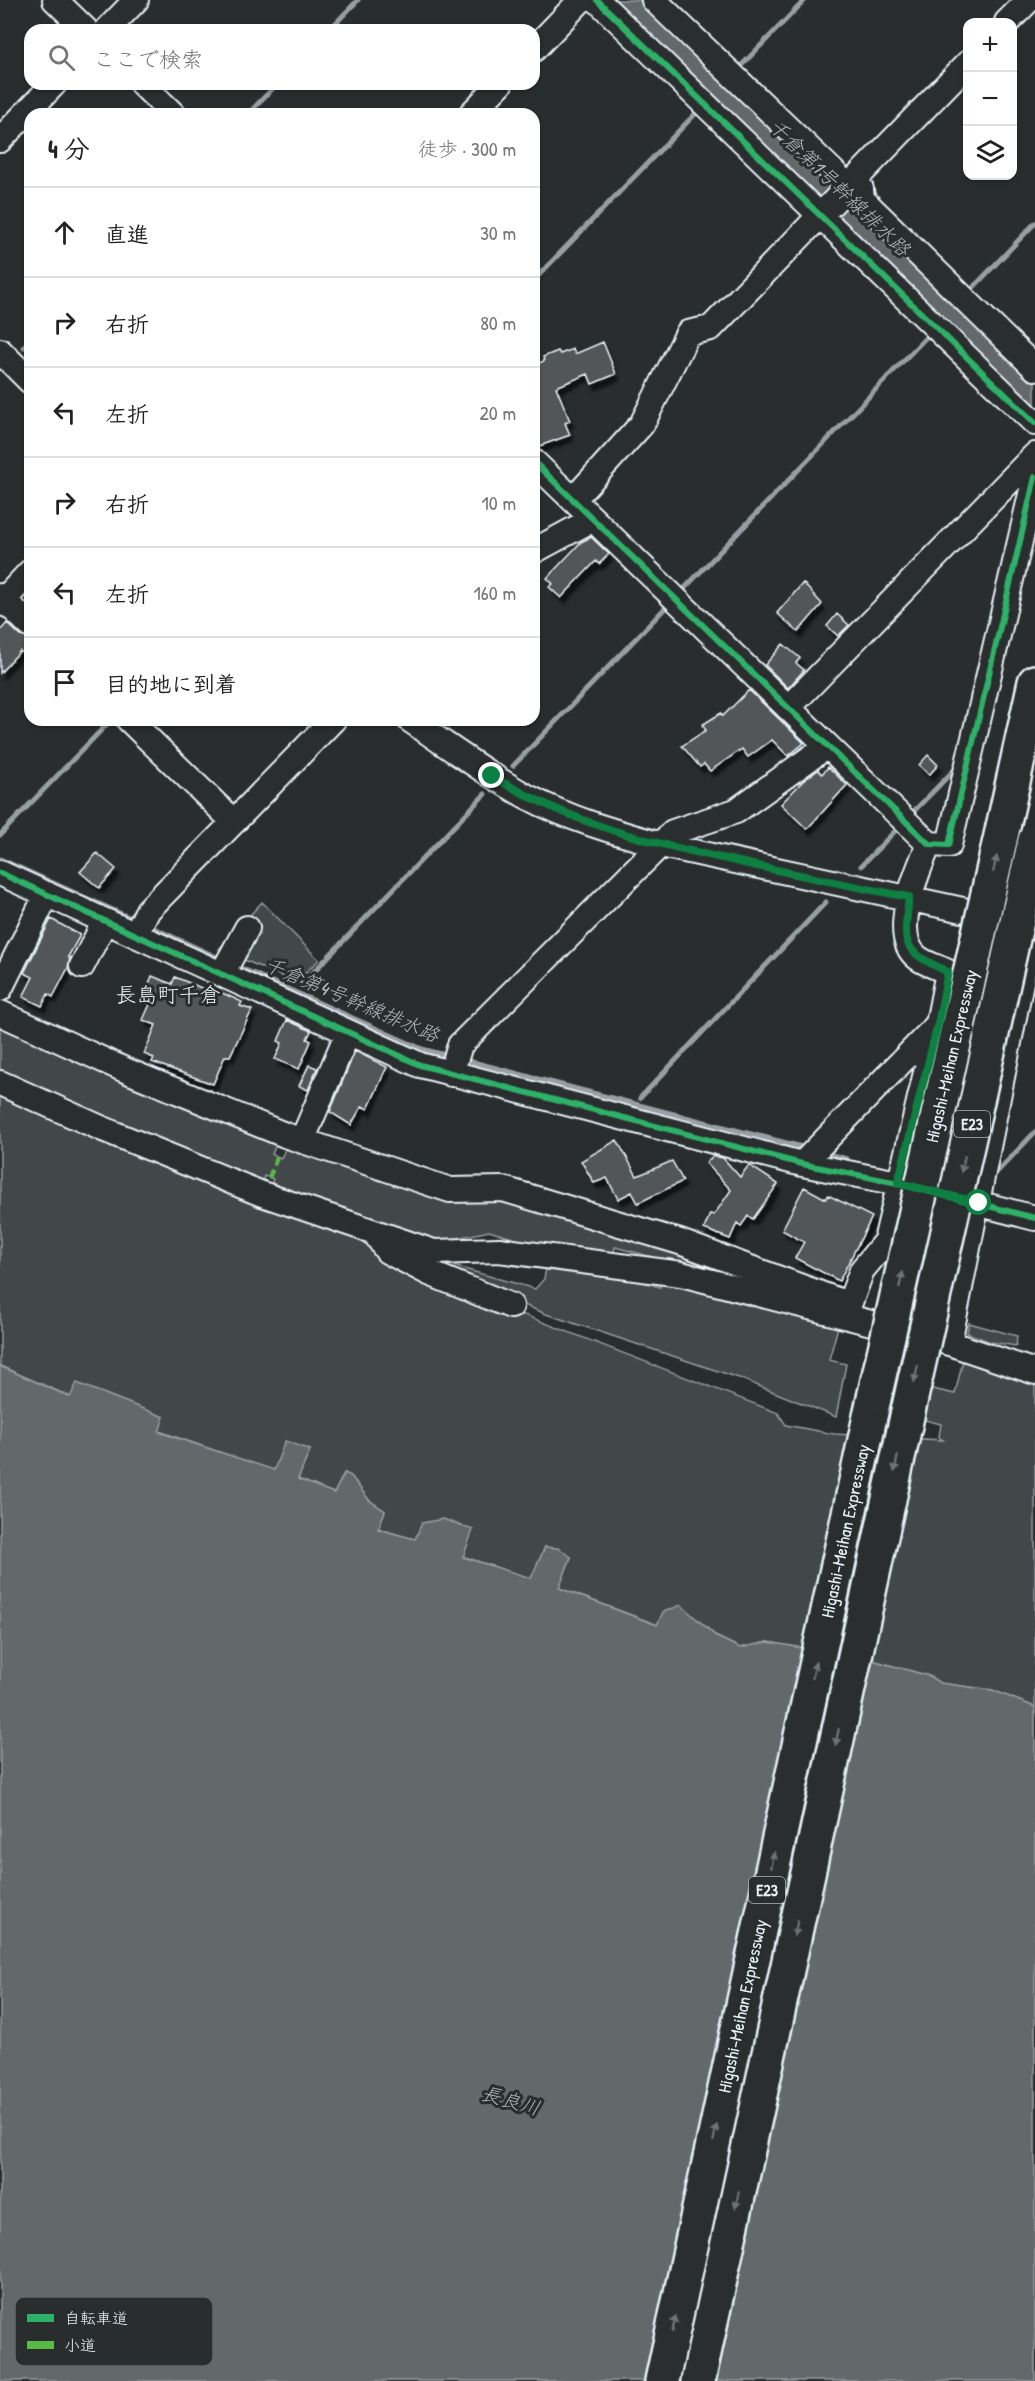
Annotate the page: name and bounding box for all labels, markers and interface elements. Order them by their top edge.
map controls [963,18,1017,180]
button: + [963,18,1017,72]
search box [24,24,540,90]
icon: search [45,41,78,74]
text: ここで検索 [93,44,203,74]
button: − [963,72,1017,126]
water label: 千倉第1号幹線排水路 [763,112,917,262]
button: layers [963,126,1017,180]
text: 4 分 [48,131,90,166]
text: 徒歩 · 300 m [418,135,516,162]
icon: ahead [48,216,81,249]
text: 直進 [105,219,149,249]
text: 30 m [480,219,516,246]
icon: right [48,306,81,339]
text: 右折 [105,309,149,339]
text: 80 m [480,309,516,336]
icon: left [48,396,81,429]
text: 左折 [105,399,149,429]
text: 20 m [479,399,516,426]
icon: right [48,486,81,519]
text: 右折 [105,489,149,519]
text: 10 m [482,489,516,516]
icon: left [48,576,81,609]
text: 左折 [105,579,149,609]
text: 160 m [474,579,516,606]
icon: arrive [48,666,81,699]
text: 目的地に到着 [105,669,237,699]
route end [478,762,504,788]
one-way arrow [990,855,1000,874]
water label: 千倉第4号幹線排水路 [260,950,444,1048]
street label: Higashi-Meihan Expressway [919,967,983,1145]
district label: 長島町千倉 [116,980,221,1009]
road number: E23 [954,1111,990,1137]
one-way arrow [957,1154,967,1173]
route start [965,1189,991,1215]
one-way arrow [896,1271,906,1289]
one-way arrow [911,1365,920,1384]
street label: Higashi-Meihan Expressway [814,1442,876,1620]
one-way arrow [891,1455,901,1474]
one-way arrow [810,1660,819,1679]
one-way arrow [832,1728,841,1747]
one-way arrow [769,1851,779,1870]
road number: E23 [749,1877,785,1903]
street label: Higashi-Meihan Expressway [711,1917,773,2095]
one-way arrow [791,1918,800,1937]
water label: 長良川 [478,2079,544,2121]
one-way arrow [711,2123,720,2142]
one-way arrow [732,2191,741,2210]
legend [15,2297,213,2366]
text: 自転車道 [64,2307,128,2329]
one-way arrow [670,2315,680,2333]
text: 小道 [64,2334,96,2356]

